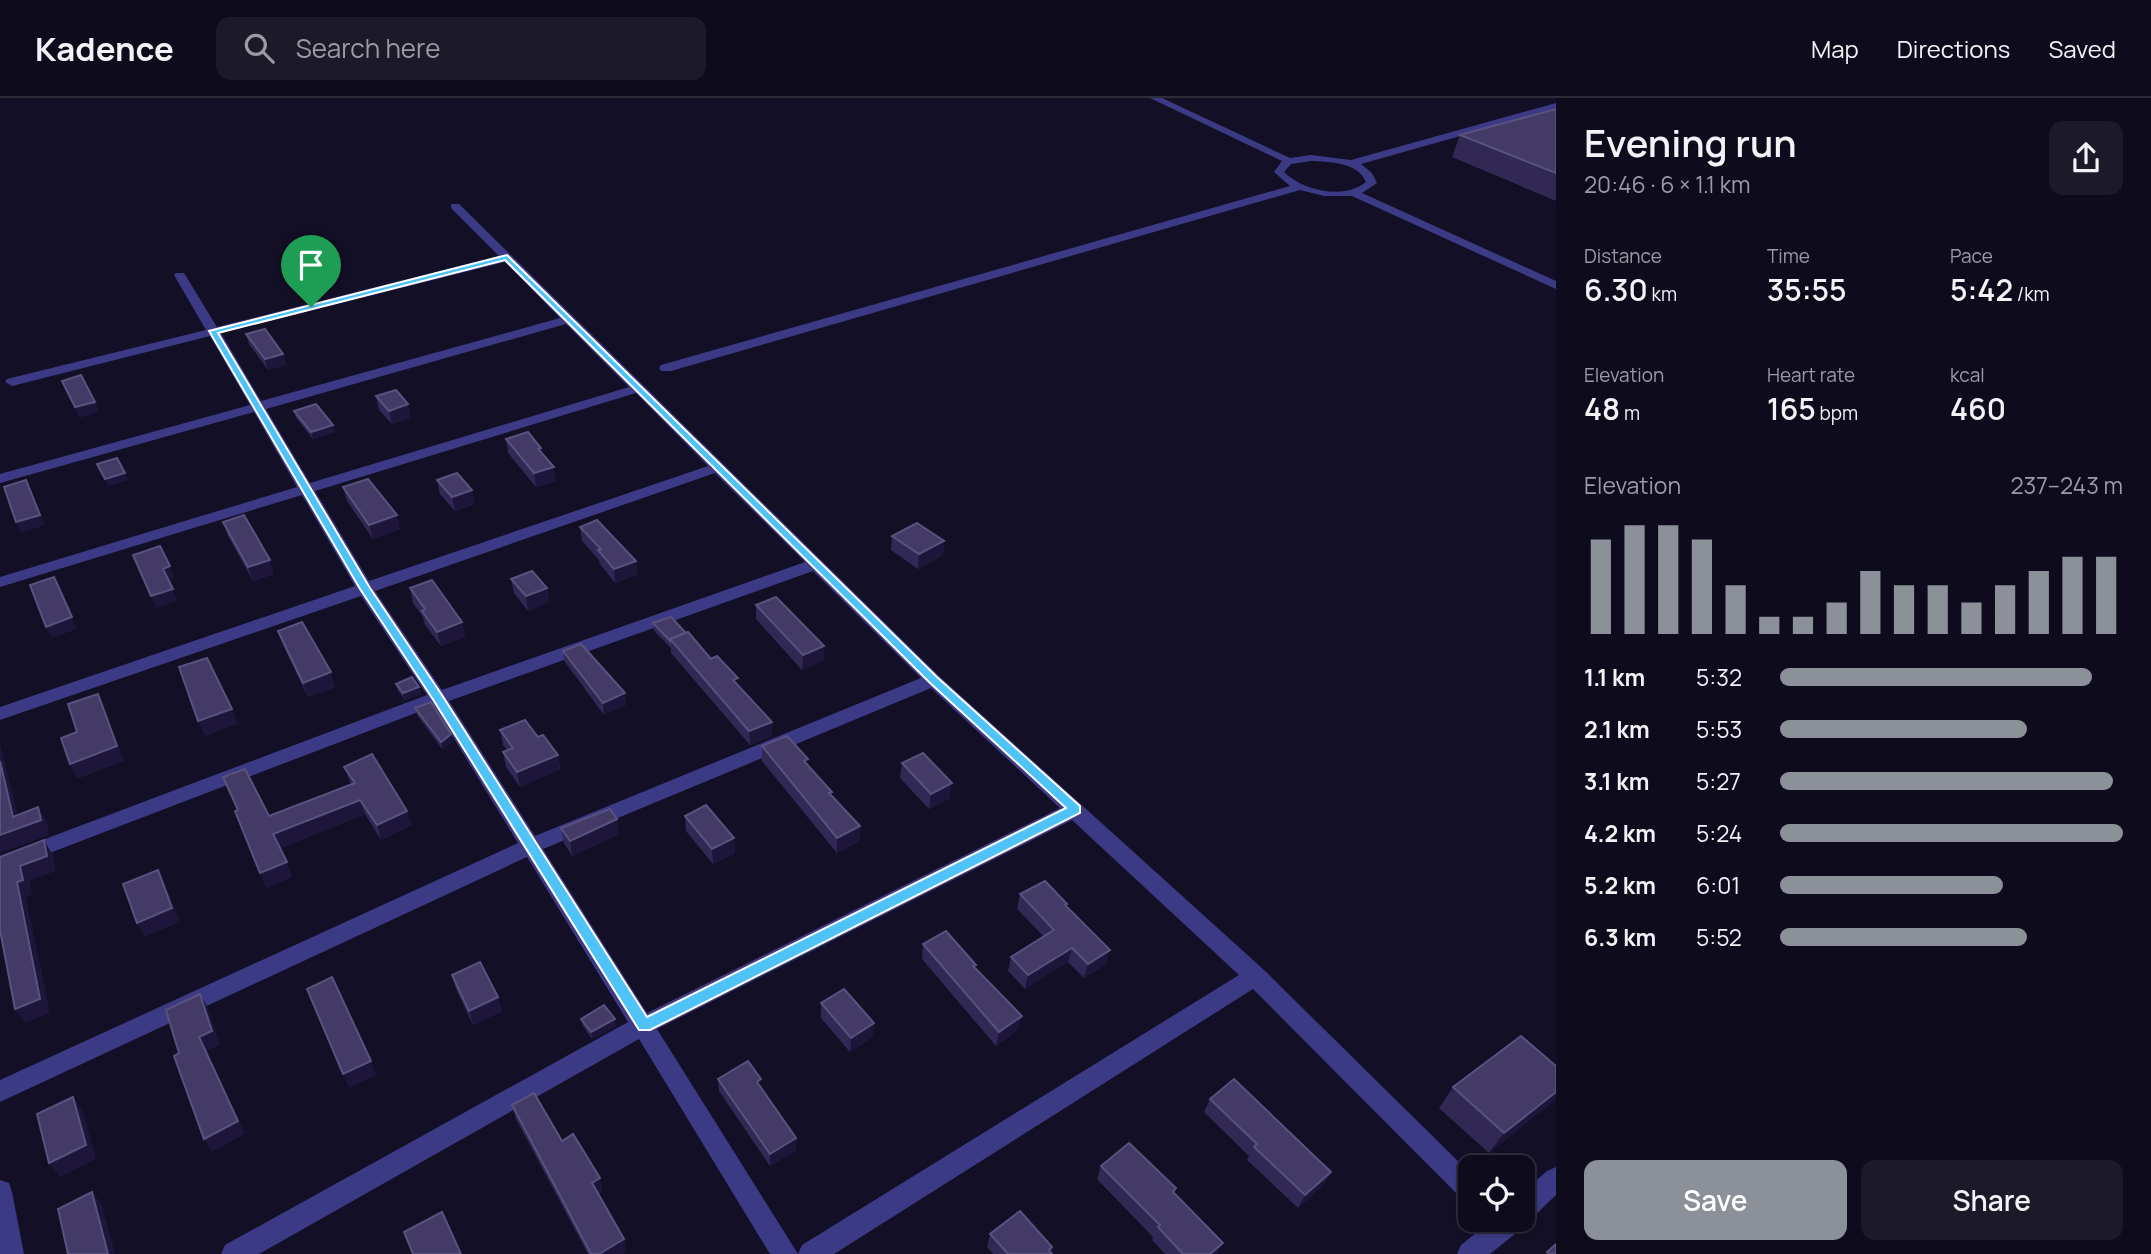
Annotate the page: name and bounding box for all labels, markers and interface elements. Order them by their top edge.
search box [216,17,706,80]
text: Kadence [35,26,174,71]
icon: search [240,29,278,67]
text: Search here [296,30,440,66]
text: Map [1811,32,1859,65]
text: Directions [1897,32,2010,65]
text: Saved [2048,32,2116,65]
text: Evening run [1584,116,1797,168]
button: share [2049,121,2123,195]
text: 20:46 · 6 × 1.1 km [1584,168,1751,200]
pin [281,235,341,307]
text: Distance [1584,243,1662,269]
text: Time [1767,243,1810,269]
text: Pace [1950,243,1993,269]
icon: arrive [292,246,330,284]
text: 6.30 [1584,269,1648,310]
text: 35:55 [1767,269,1847,310]
text: 5:42 [1950,269,2013,310]
text: km [1648,281,1677,307]
text: /km [2013,281,2050,307]
text: Elevation [1584,362,1664,388]
text: Heart rate [1767,362,1855,388]
text: kcal [1950,362,1985,388]
text: 48 [1584,388,1620,429]
text: 165 [1767,388,1816,429]
text: 460 [1950,388,2006,429]
text: m [1620,400,1640,426]
text: bpm [1816,400,1858,426]
text: Elevation [1584,469,1681,501]
text: 237–243 m [2010,469,2123,501]
text: 1.1 km [1584,661,1645,693]
text: 5:32 [1696,661,1742,693]
text: 2.1 km [1584,713,1650,745]
text: 5:53 [1696,713,1742,745]
text: 3.1 km [1584,765,1649,797]
text: 5:27 [1696,765,1741,797]
text: 4.2 km [1584,817,1656,849]
text: 5:24 [1696,817,1742,849]
text: 5.2 km [1584,869,1656,901]
text: 6:01 [1696,869,1740,901]
text: 6.3 km [1584,921,1656,953]
text: 5:52 [1696,921,1742,953]
map controls [1458,1155,1535,1232]
button: locate [1458,1155,1535,1232]
button: Save [1584,1160,1847,1240]
button: Share [1861,1160,2123,1240]

